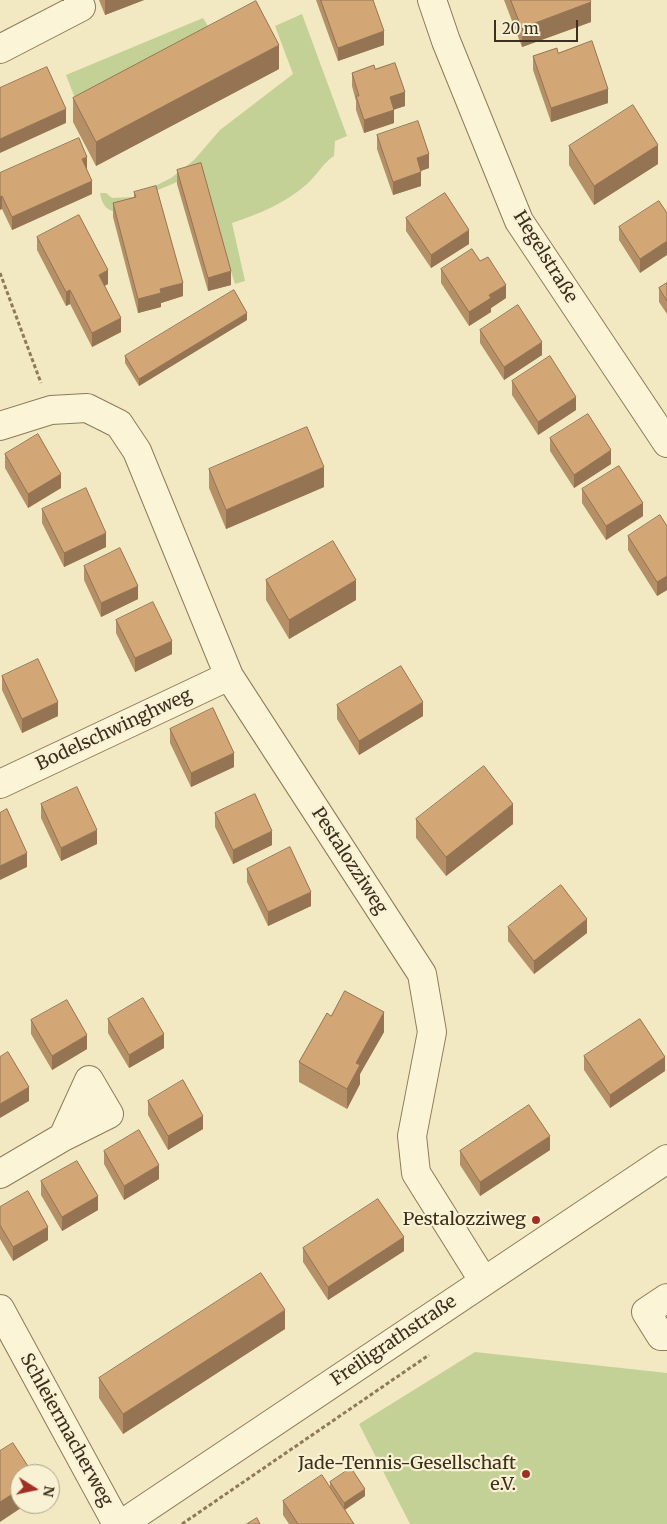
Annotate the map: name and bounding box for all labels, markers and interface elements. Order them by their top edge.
scale bar [497,10,581,42]
text: 20 m [502,19,539,38]
street label: Hegelstraße [508,207,582,307]
street label: Bodelschwinghweg [33,684,195,776]
street label: Pestalozziweg [306,803,392,919]
place label: Pestalozziweg [403,1209,526,1231]
marker: Pestalozziweg [530,1214,542,1226]
street label: Freiligrathstraße [327,1291,461,1391]
street label: Schleiermacherweg [15,1350,117,1510]
place label: Jade-Tennis-Gesellschaft e.V. [298,1453,516,1496]
north arrow [10,1464,60,1514]
marker: Jade-Tennis-Gesellschaft e.V. [520,1468,532,1480]
text: N [39,1484,59,1498]

